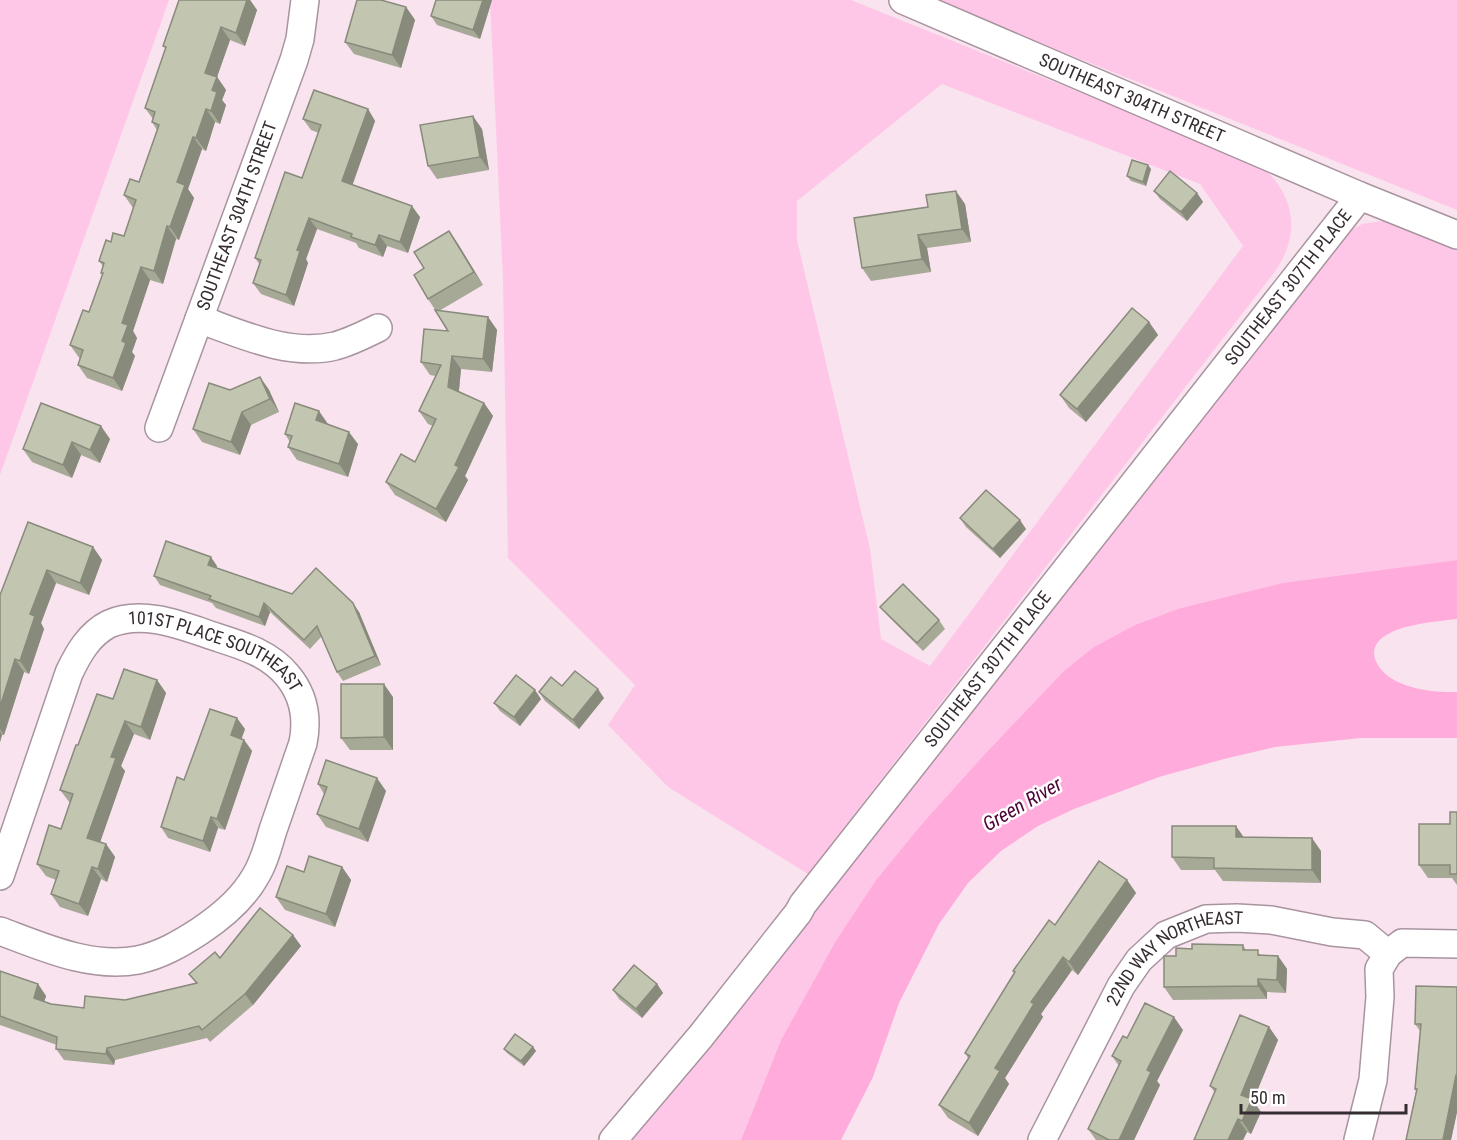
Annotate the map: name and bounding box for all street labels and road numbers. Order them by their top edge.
street label: SOUTHEAST 304TH STREET [1036,49,1228,147]
street label: SOUTHEAST 304TH STREET [192,118,281,313]
street label: SOUTHEAST 307TH PLACE [1220,205,1356,369]
street label: SOUTHEAST 307TH PLACE [920,587,1055,751]
street label: 101ST PLACE SOUTHEAST [127,607,307,695]
street label: 22ND WAY NORTHEAST [1102,907,1244,1009]

